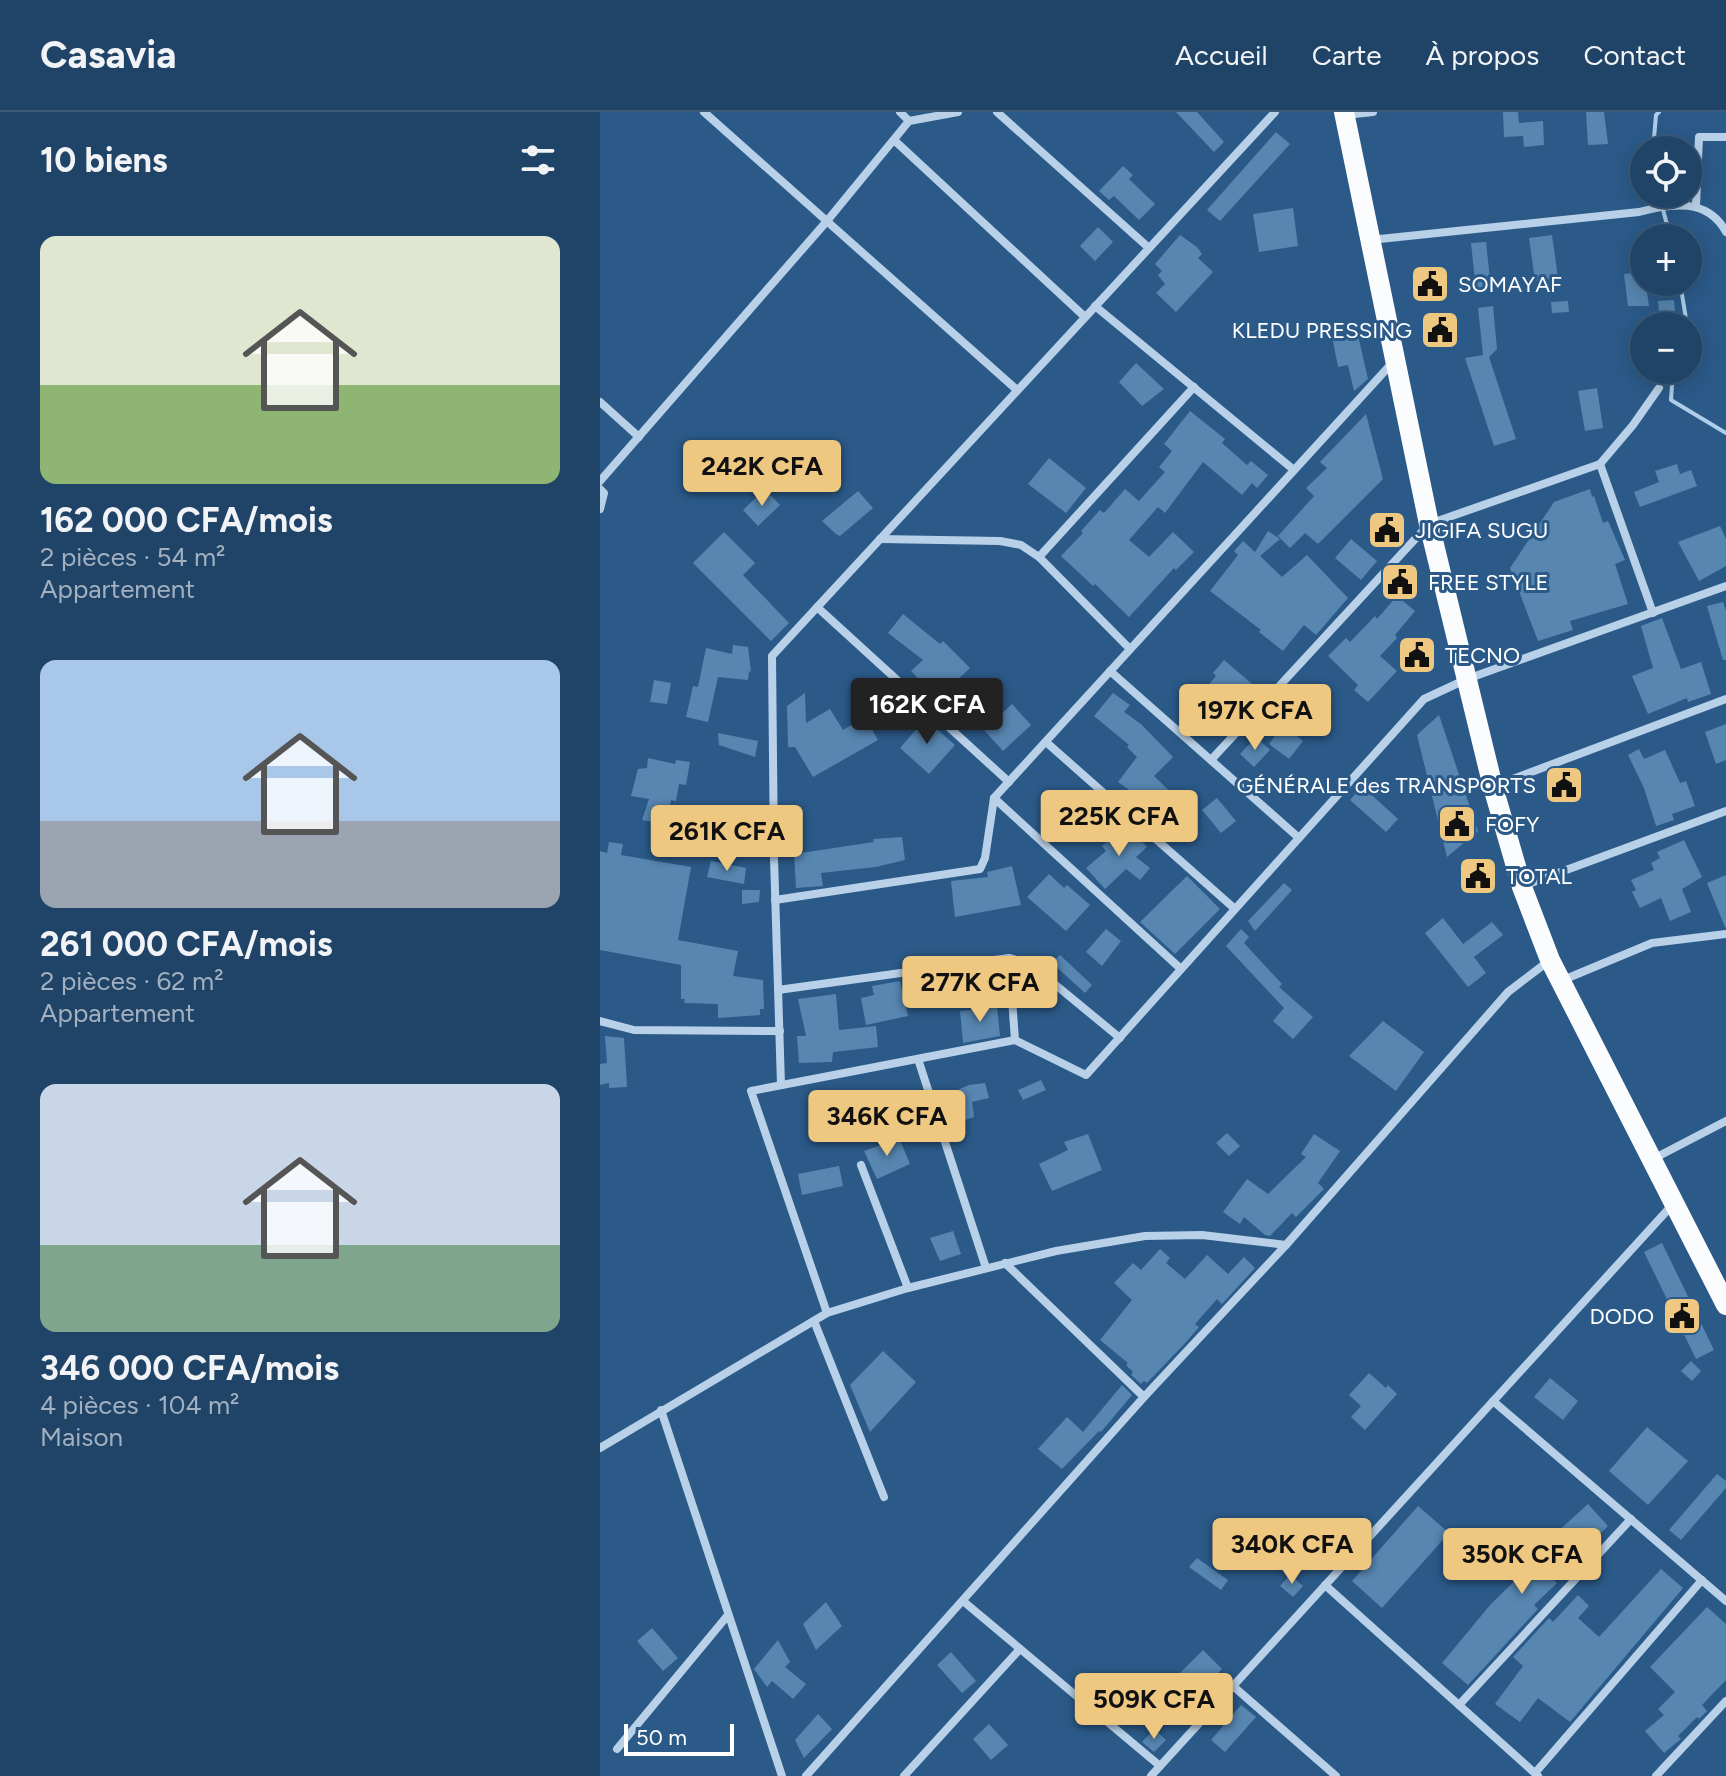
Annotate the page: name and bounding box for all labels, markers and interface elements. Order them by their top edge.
text: Casavia [40,32,177,78]
text: Accueil [1175,38,1268,72]
text: Carte [1312,38,1381,72]
text: À propos [1425,38,1539,72]
text: Contact [1583,38,1686,72]
map controls [1630,136,1702,384]
button: locate [1630,136,1702,208]
icon: filters [516,138,560,182]
text: 10 biens [40,140,168,181]
button: + [1630,224,1702,296]
public building icon: SOMAYAF [1409,263,1451,305]
place label: SOMAYAF [1458,271,1562,298]
icon: home [228,288,372,432]
public building icon: KLEDU PRESSING [1419,309,1461,351]
button: − [1630,312,1702,384]
place label: KLEDU PRESSING [1232,317,1412,344]
pin: 242K CFA [679,440,845,508]
text: 242K CFA [701,450,823,482]
text: 162 000 CFA/mois [40,500,333,541]
public building icon: JIGIFA SUGU [1366,509,1408,551]
place label: JIGIFA SUGU [1415,517,1548,544]
text: 2 pièces · 54 m² [40,541,225,573]
public building icon: FREE STYLE [1379,561,1421,603]
place label: FREE STYLE [1428,569,1549,596]
text: Appartement [40,573,195,605]
public building icon: TECNO [1396,634,1438,676]
place label: TECNO [1445,642,1520,669]
pin: 162K CFA [844,678,1010,746]
pin: 197K CFA [1172,684,1338,752]
text: 162K CFA [869,688,985,720]
text: 197K CFA [1197,694,1313,726]
icon: home [228,712,372,856]
public building icon: GÉNÉRALE des TRANSPORTS [1543,764,1585,806]
place label: GÉNÉRALE des TRANSPORTS [1236,772,1536,799]
pin: 225K CFA [1036,790,1202,858]
text: 225K CFA [1059,800,1179,832]
public building icon: FOFY [1436,803,1478,845]
pin: 261K CFA [644,805,810,873]
place label: FOFY [1485,811,1540,838]
text: 261K CFA [669,815,785,847]
public building icon: TOTAL [1457,855,1499,897]
place label: TOTAL [1506,863,1573,890]
text: 261 000 CFA/mois [40,924,333,965]
pin: 277K CFA [897,956,1063,1024]
text: 2 pièces · 62 m² [40,965,224,997]
text: 277K CFA [920,966,1040,998]
text: Appartement [40,997,195,1029]
pin: 346K CFA [804,1090,970,1158]
text: 346K CFA [826,1100,948,1132]
icon: home [228,1136,372,1280]
public building icon: DODO [1661,1295,1703,1337]
place label: DODO [1590,1303,1654,1330]
text: 346 000 CFA/mois [40,1348,339,1389]
text: 4 pièces · 104 m² [40,1389,240,1421]
text: Maison [40,1421,123,1453]
pin: 340K CFA [1209,1518,1375,1586]
text: 340K CFA [1230,1528,1354,1560]
pin: 350K CFA [1439,1528,1605,1596]
text: 350K CFA [1461,1538,1583,1570]
pin: 509K CFA [1071,1673,1237,1741]
text: 509K CFA [1093,1683,1215,1715]
scale bar [624,1720,734,1756]
text: 50 m [636,1724,687,1751]

